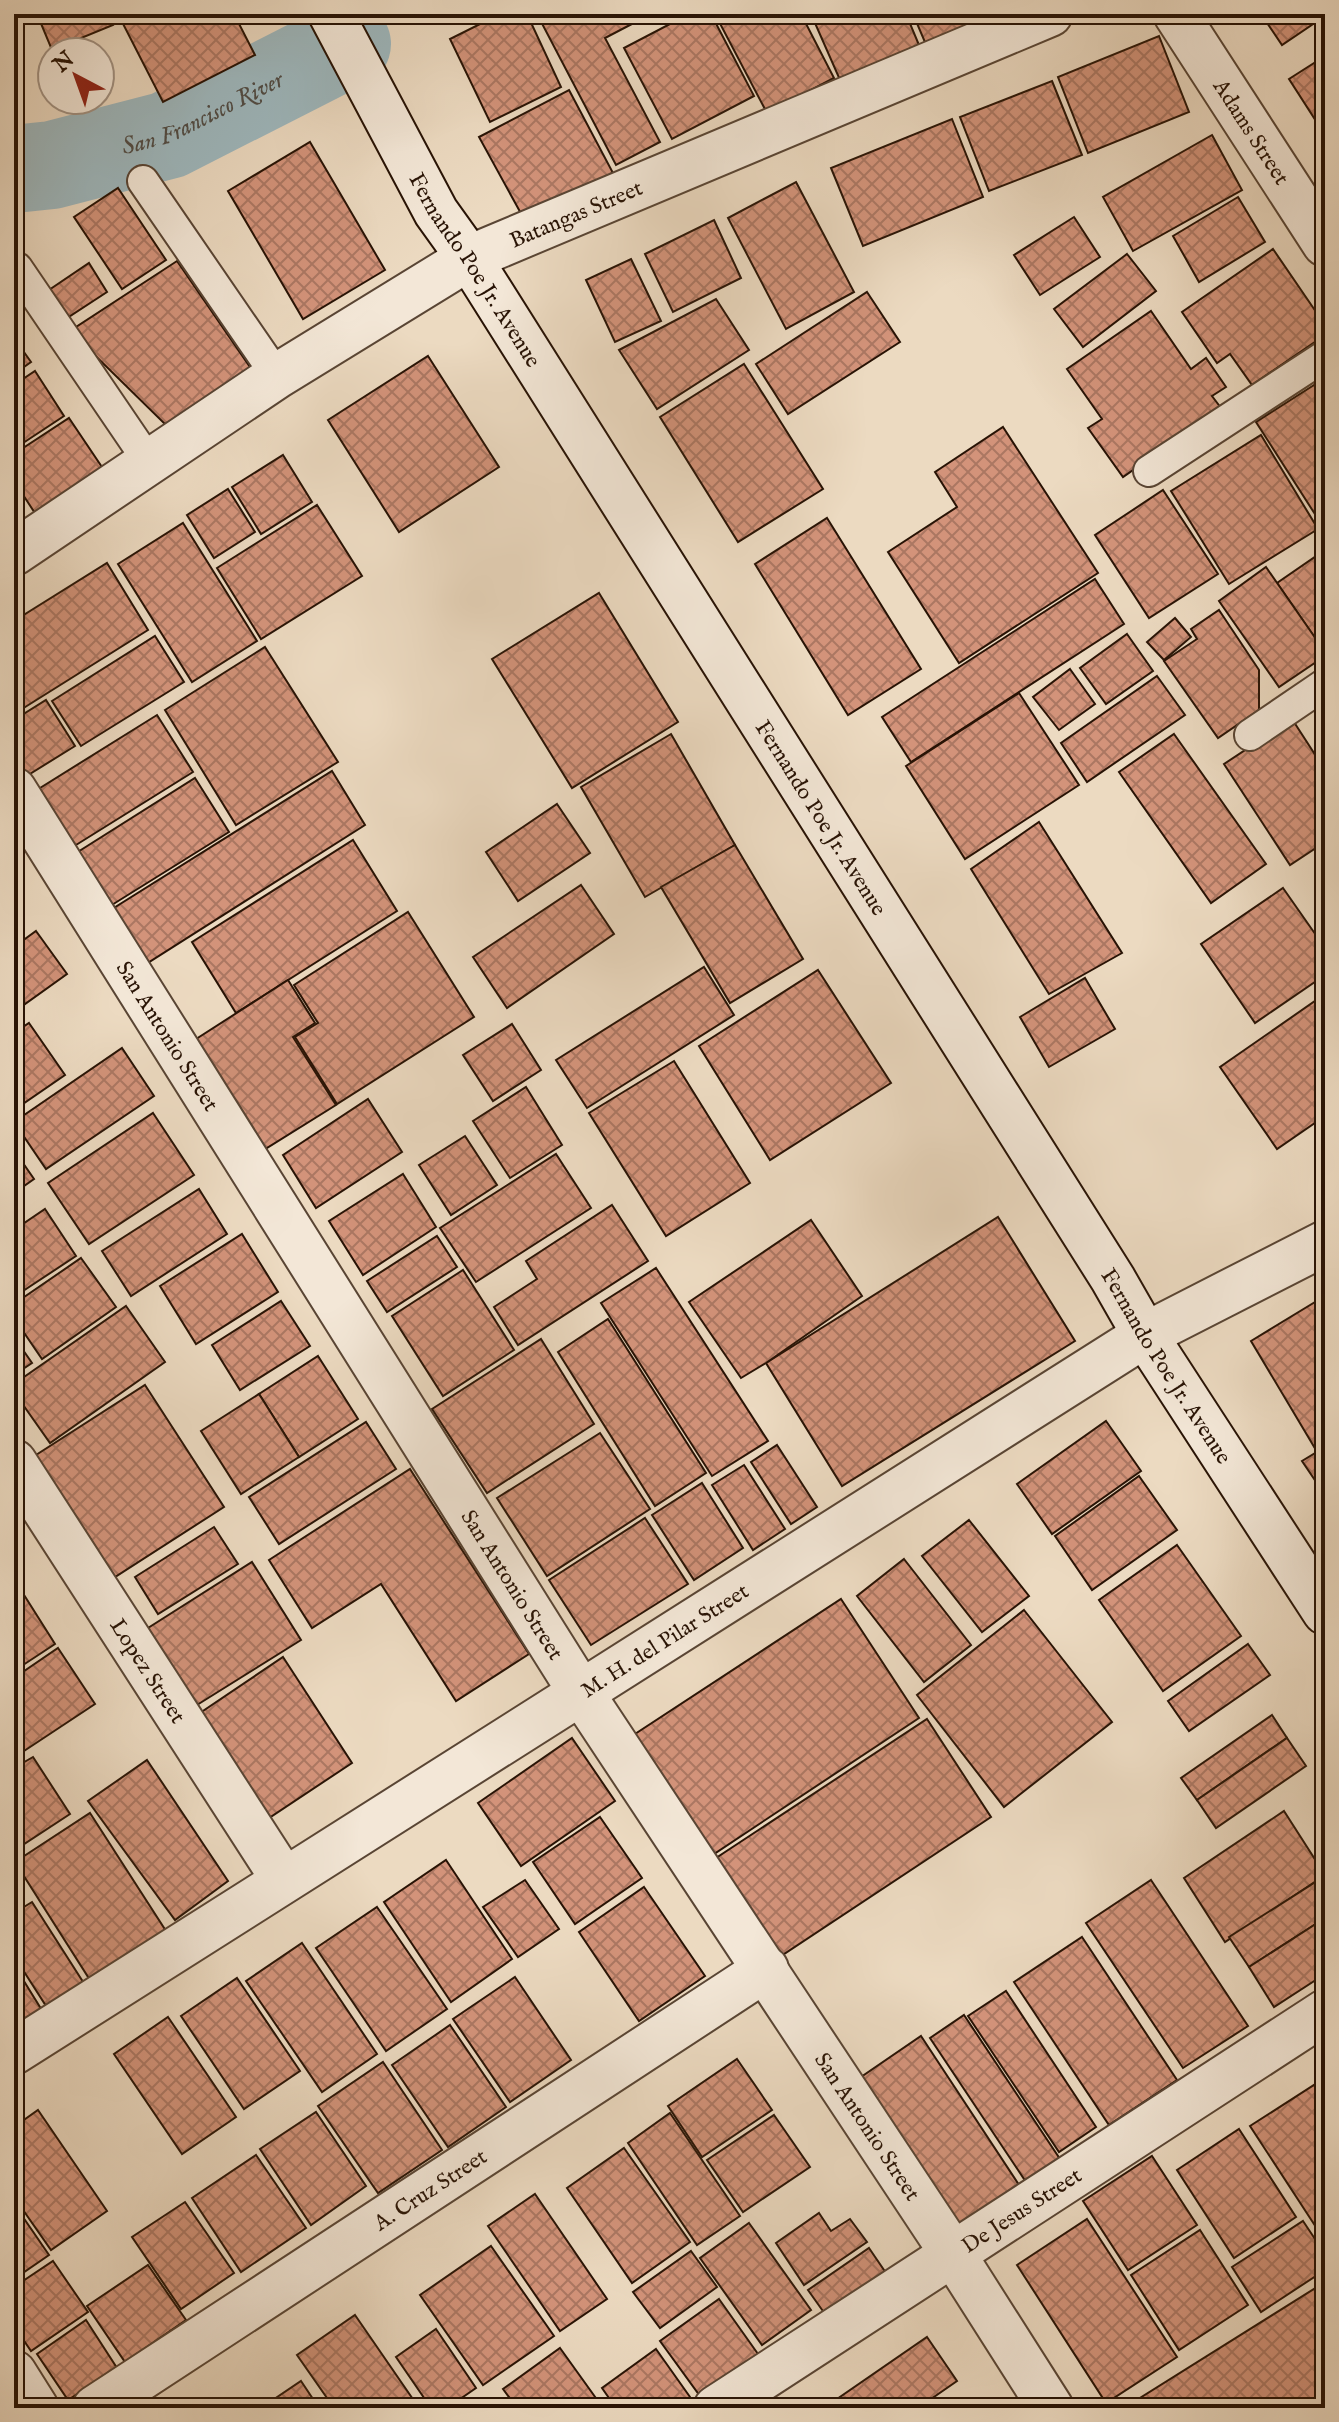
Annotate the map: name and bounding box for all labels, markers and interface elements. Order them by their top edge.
north arrow [36,36,116,116]
text: N [47,46,81,80]
water label: San Francisco River [119,64,291,163]
street label: Adams Street [1205,74,1295,191]
street label: Fernando Poe Jr. Avenue [402,168,546,373]
street label: Batangas Street [506,175,647,255]
street label: Fernando Poe Jr. Avenue [748,716,892,921]
street label: San Antonio Street [109,956,224,1117]
street label: Fernando Poe Jr. Avenue [1094,1264,1237,1470]
street label: San Antonio Street [454,1505,569,1666]
street label: M. H. del Pilar Street [576,1578,755,1705]
street label: Lopez Street [103,1614,191,1730]
street label: San Antonio Street [807,2048,926,2207]
street label: A. Cruz Street [368,2143,493,2238]
street label: De Jesus Street [957,2162,1088,2260]

